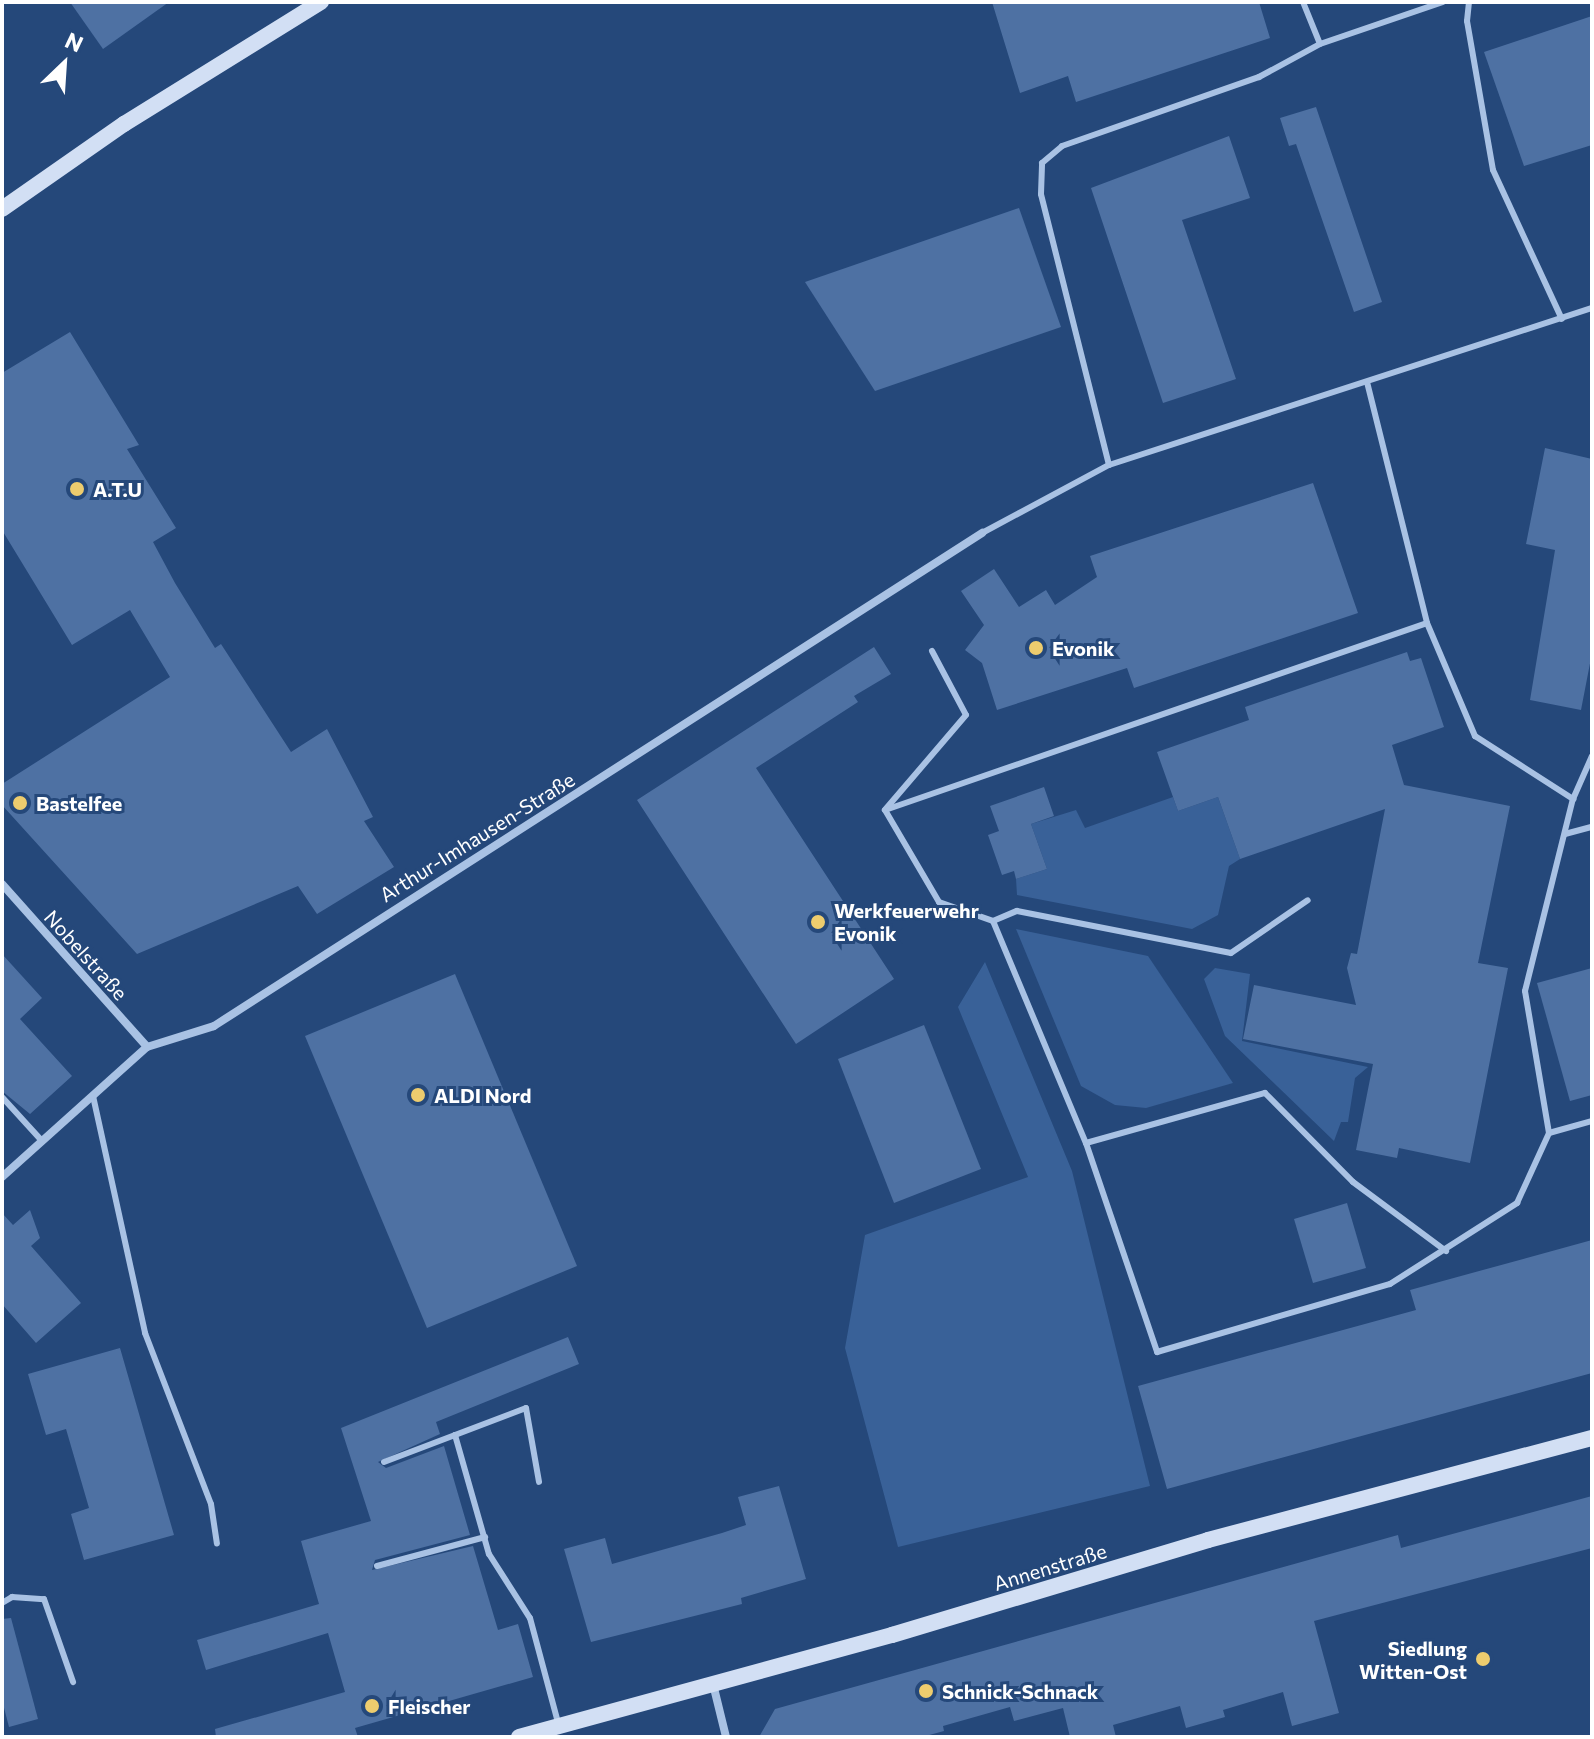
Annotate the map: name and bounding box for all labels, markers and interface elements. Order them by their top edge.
north arrow [24,24,104,104]
text: N [61,26,88,58]
place label: A.T.U [93,477,142,501]
marker: A.T.U [68,480,86,498]
place label: Evonik [1052,636,1114,660]
marker: Evonik [1027,639,1045,657]
street label: Arthur-Imhausen-Straße [375,767,579,907]
place label: Bastelfee [36,791,122,815]
marker: Bastelfee [11,794,29,812]
place label: Werkfeuerwehr Evonik [834,898,979,945]
street label: Nobelstraße [39,905,133,1005]
marker: Werkfeuerwehr Evonik [809,913,827,931]
place label: ALDI Nord [434,1083,531,1107]
marker: ALDI Nord [409,1086,427,1104]
street label: Annenstraße [991,1538,1109,1596]
place label: Siedlung Witten-Ost [1359,1636,1467,1683]
marker: Siedlung Witten-Ost [1474,1650,1492,1668]
place label: Schnick-Schnack [942,1679,1098,1703]
marker: Schnick-Schnack [917,1682,935,1700]
place label: Fleischer [388,1694,470,1718]
marker: Fleischer [363,1697,381,1715]

